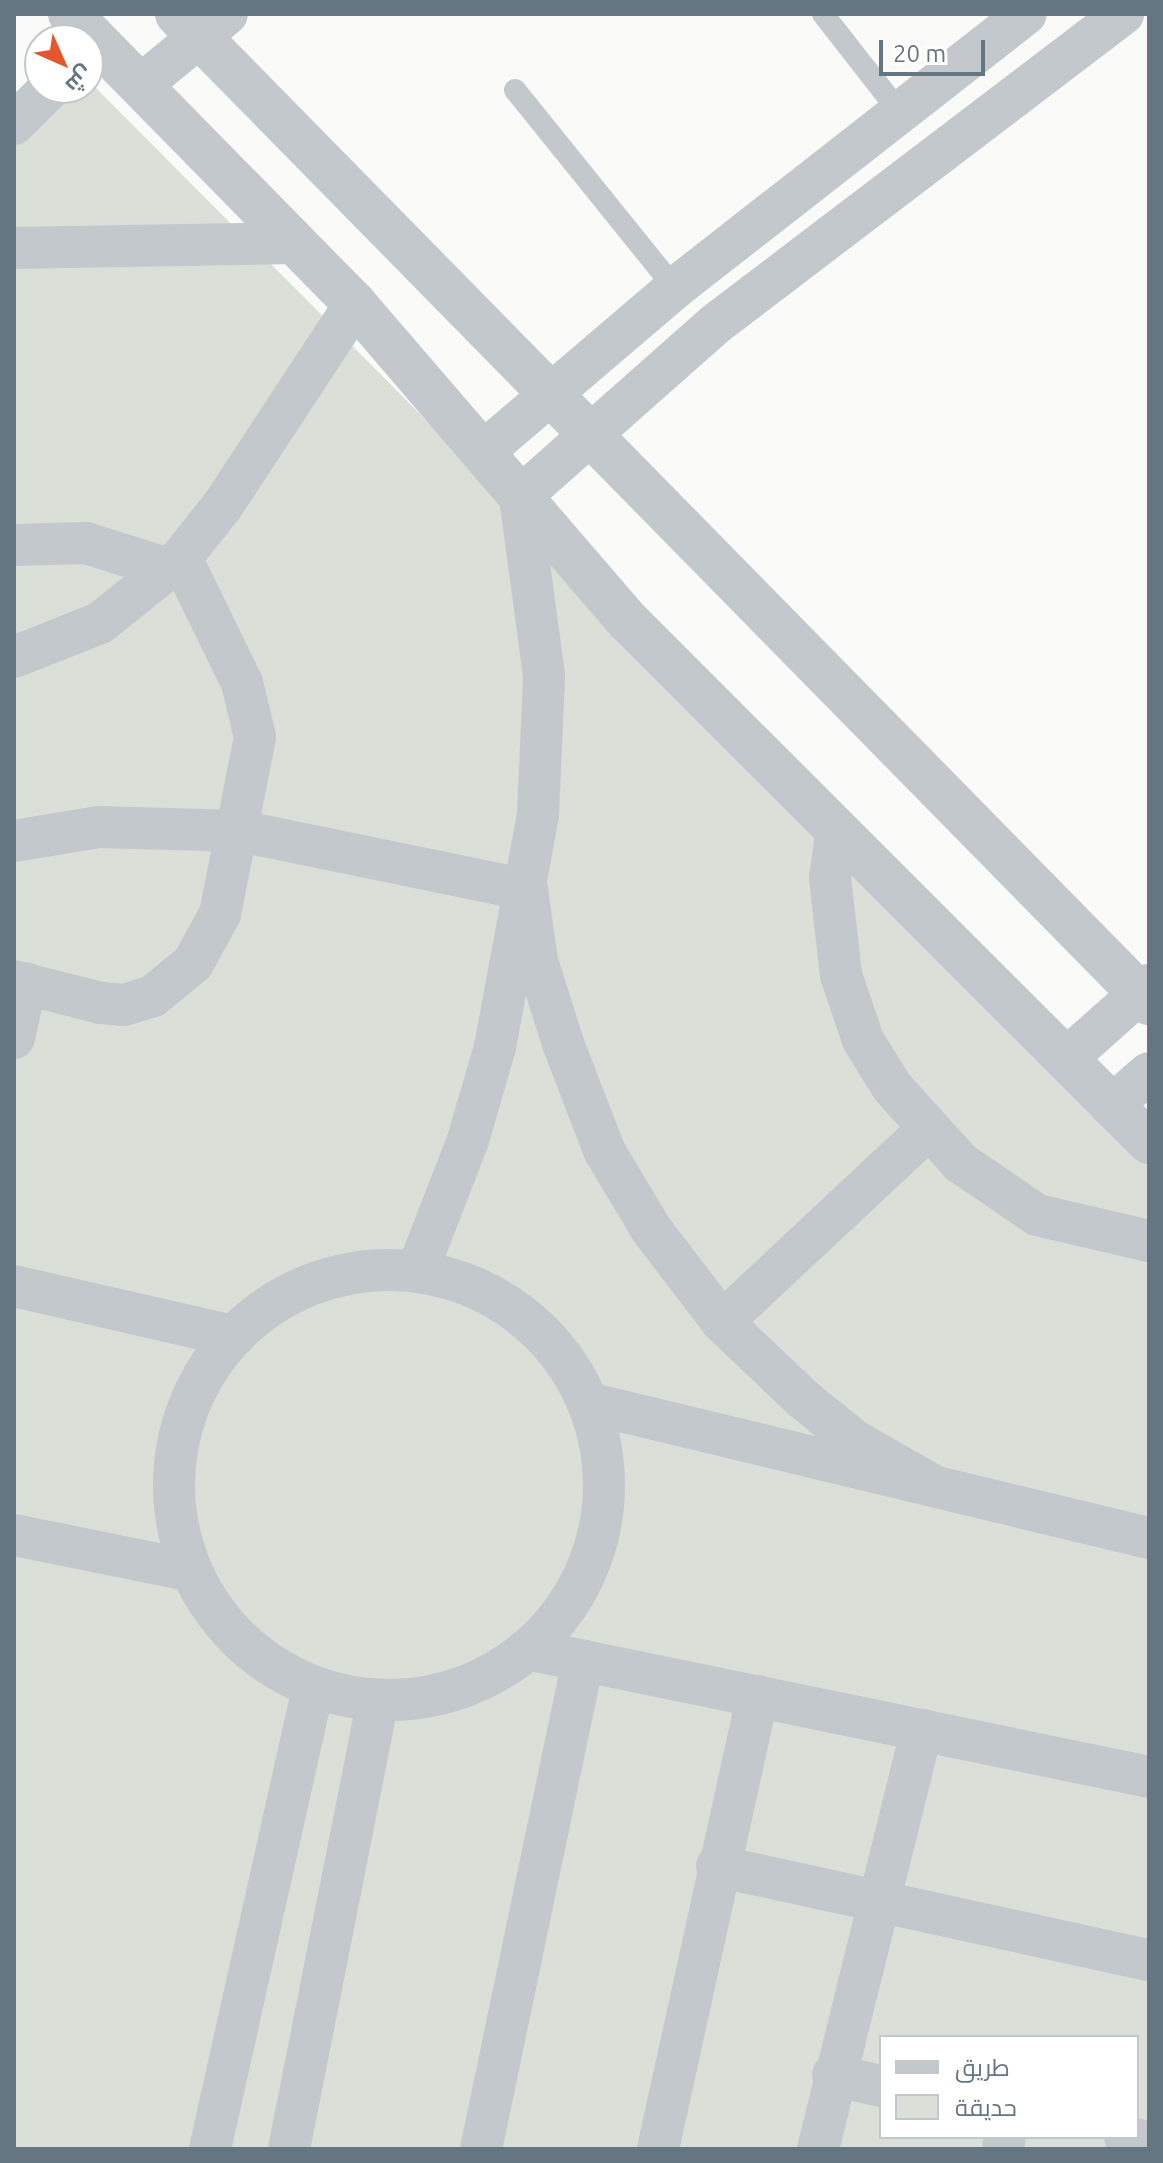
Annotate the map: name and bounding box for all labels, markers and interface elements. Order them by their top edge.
north arrow [24,24,104,104]
scale bar [883,24,989,74]
text: 20 m [893,40,946,67]
text: ش [61,61,99,99]
legend [879,2035,1139,2139]
text: طريق [955,2054,1010,2081]
text: حديقة [955,2094,1017,2121]

